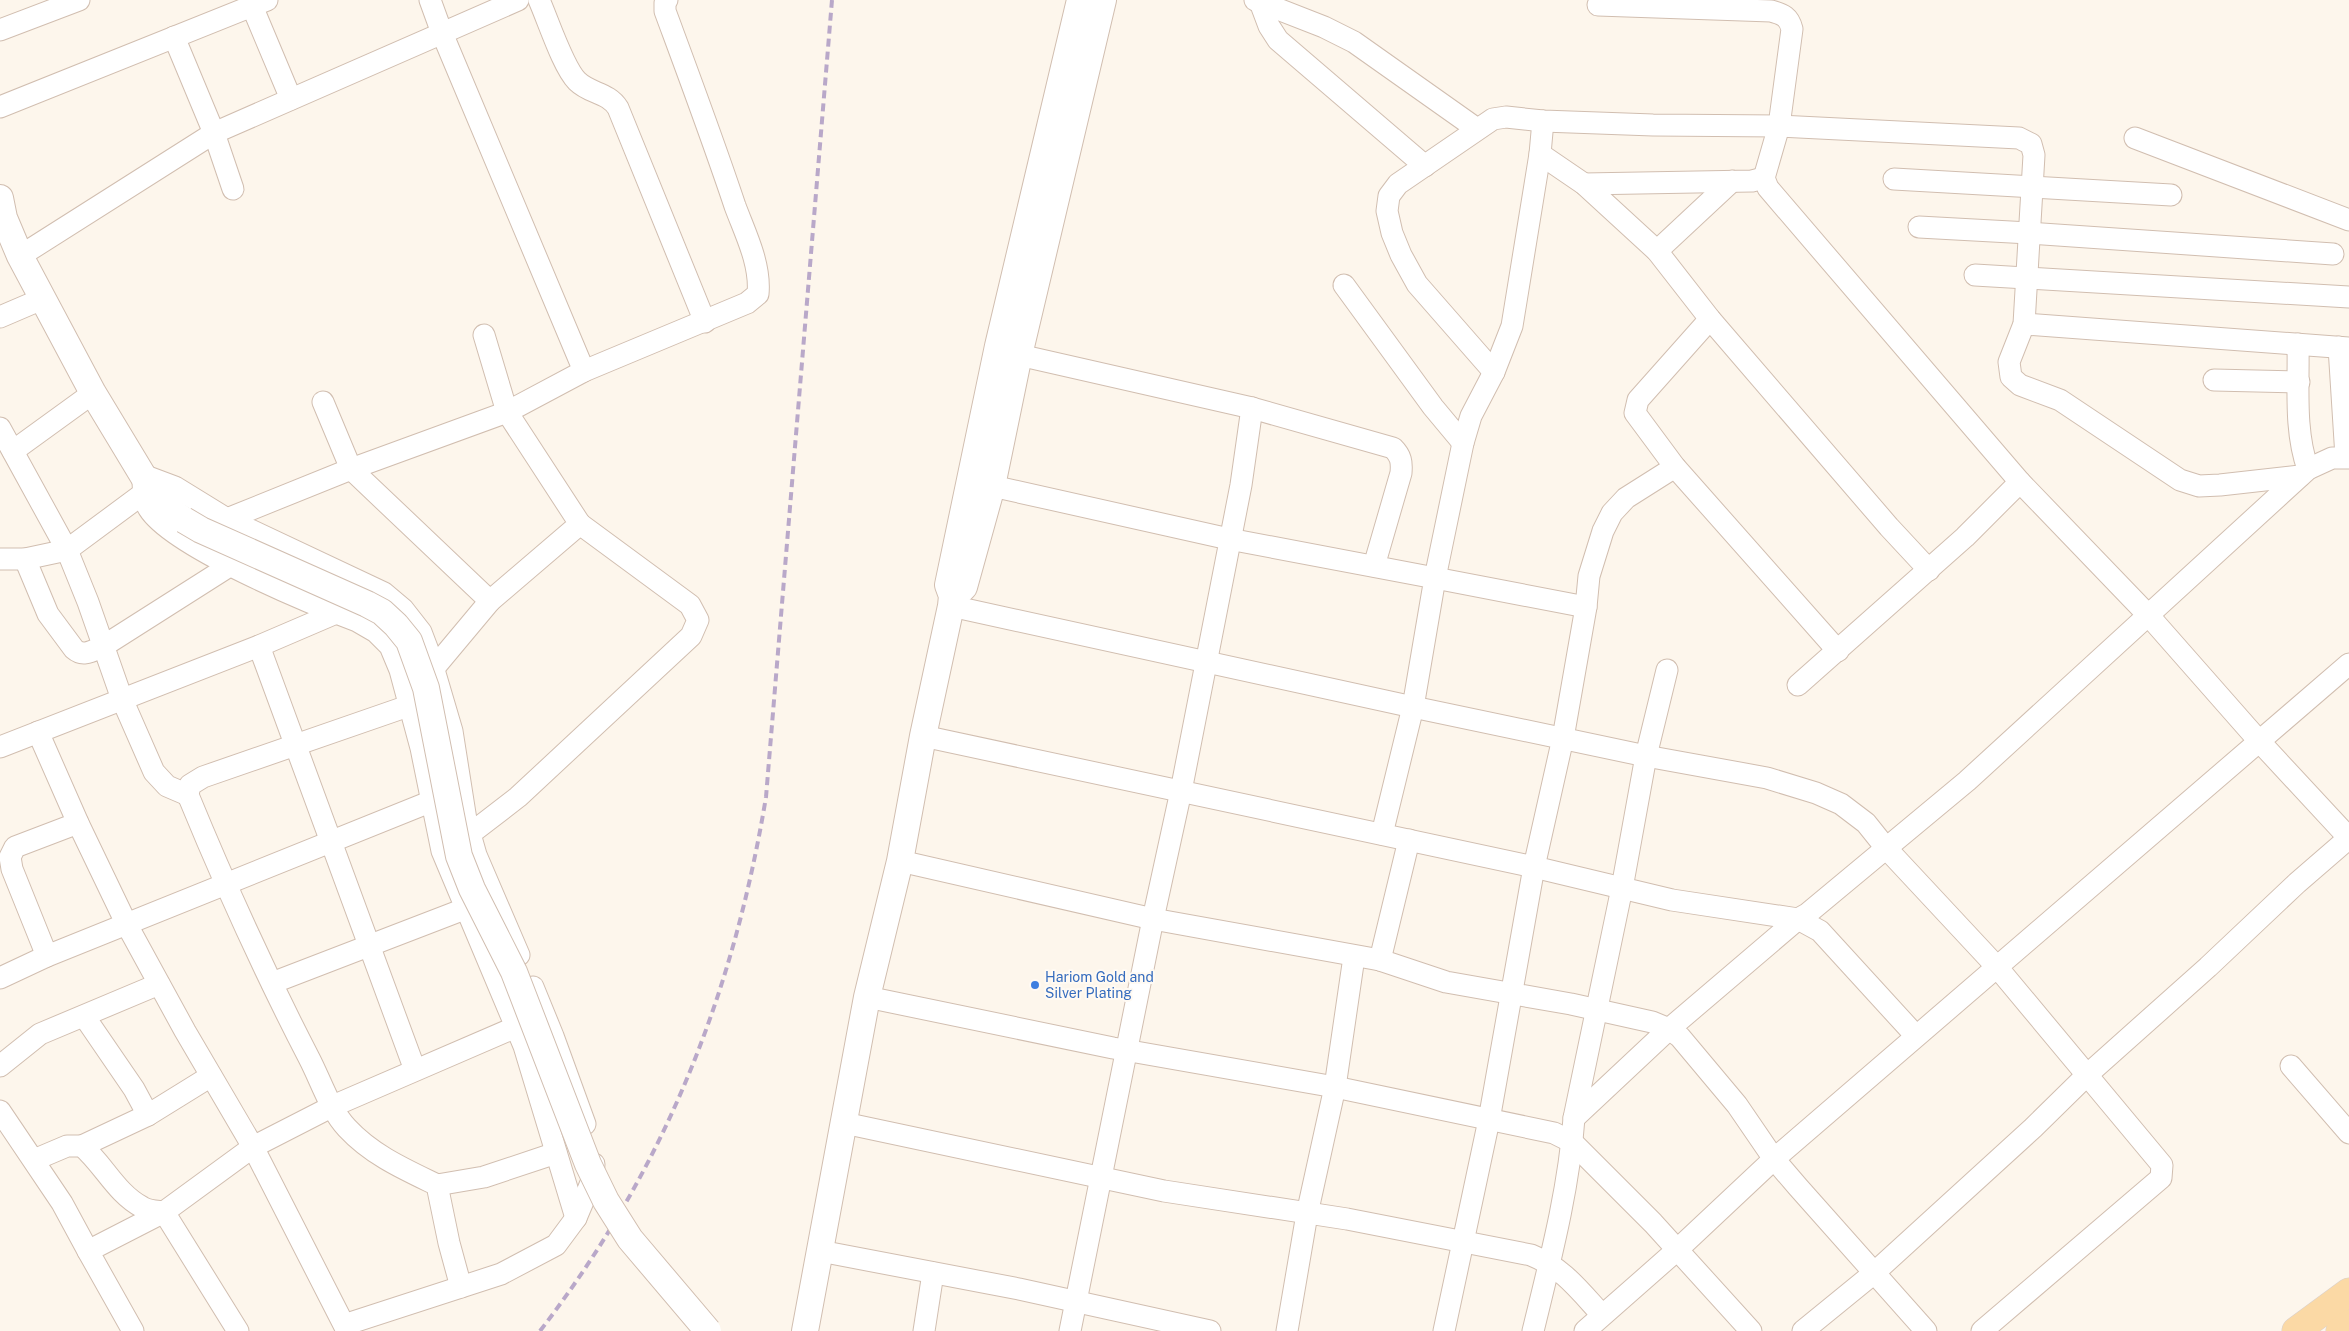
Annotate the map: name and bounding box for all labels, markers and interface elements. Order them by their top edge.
place label: Hariom Gold and Silver Plating [1045,969,1154,1001]
marker: Hariom Gold and Silver Plating [1029,979,1041,991]

